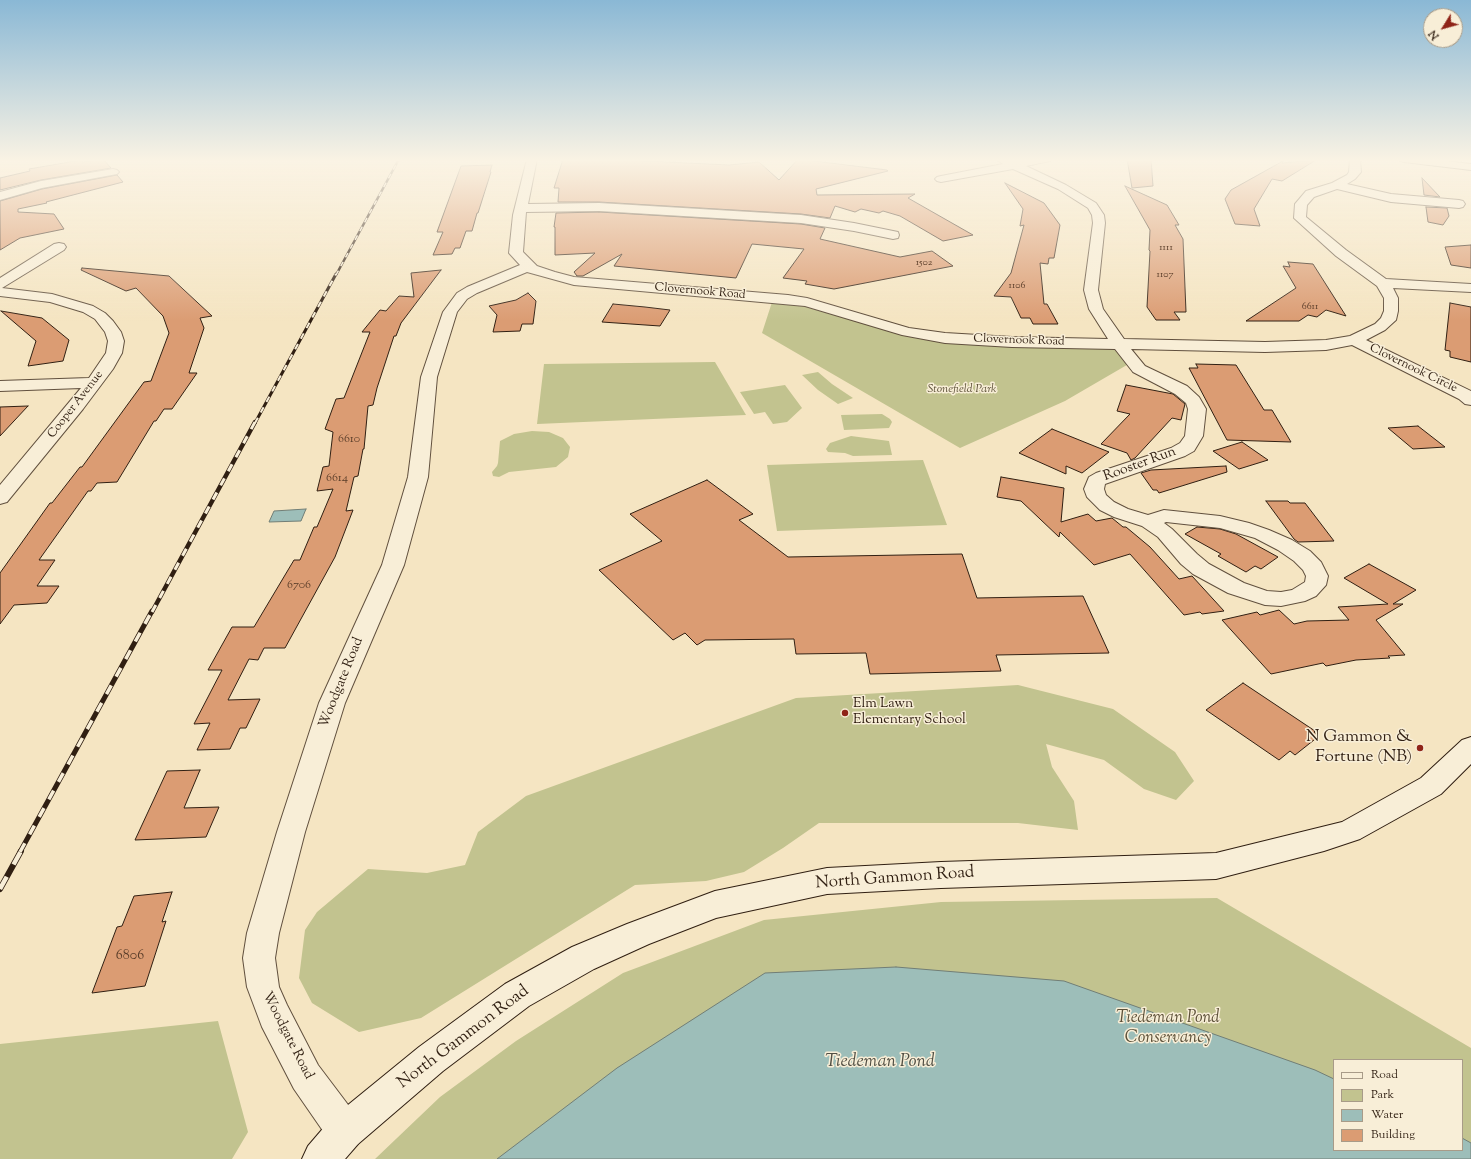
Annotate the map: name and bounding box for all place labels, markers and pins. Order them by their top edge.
place label: Elm Lawn Elementary School [853,697,966,730]
marker: Elm Lawn Elementary School [840,708,850,718]
place label: N Gammon & Fortune (NB) [1306,728,1412,768]
marker: N Gammon & Fortune (NB) [1415,743,1425,753]

